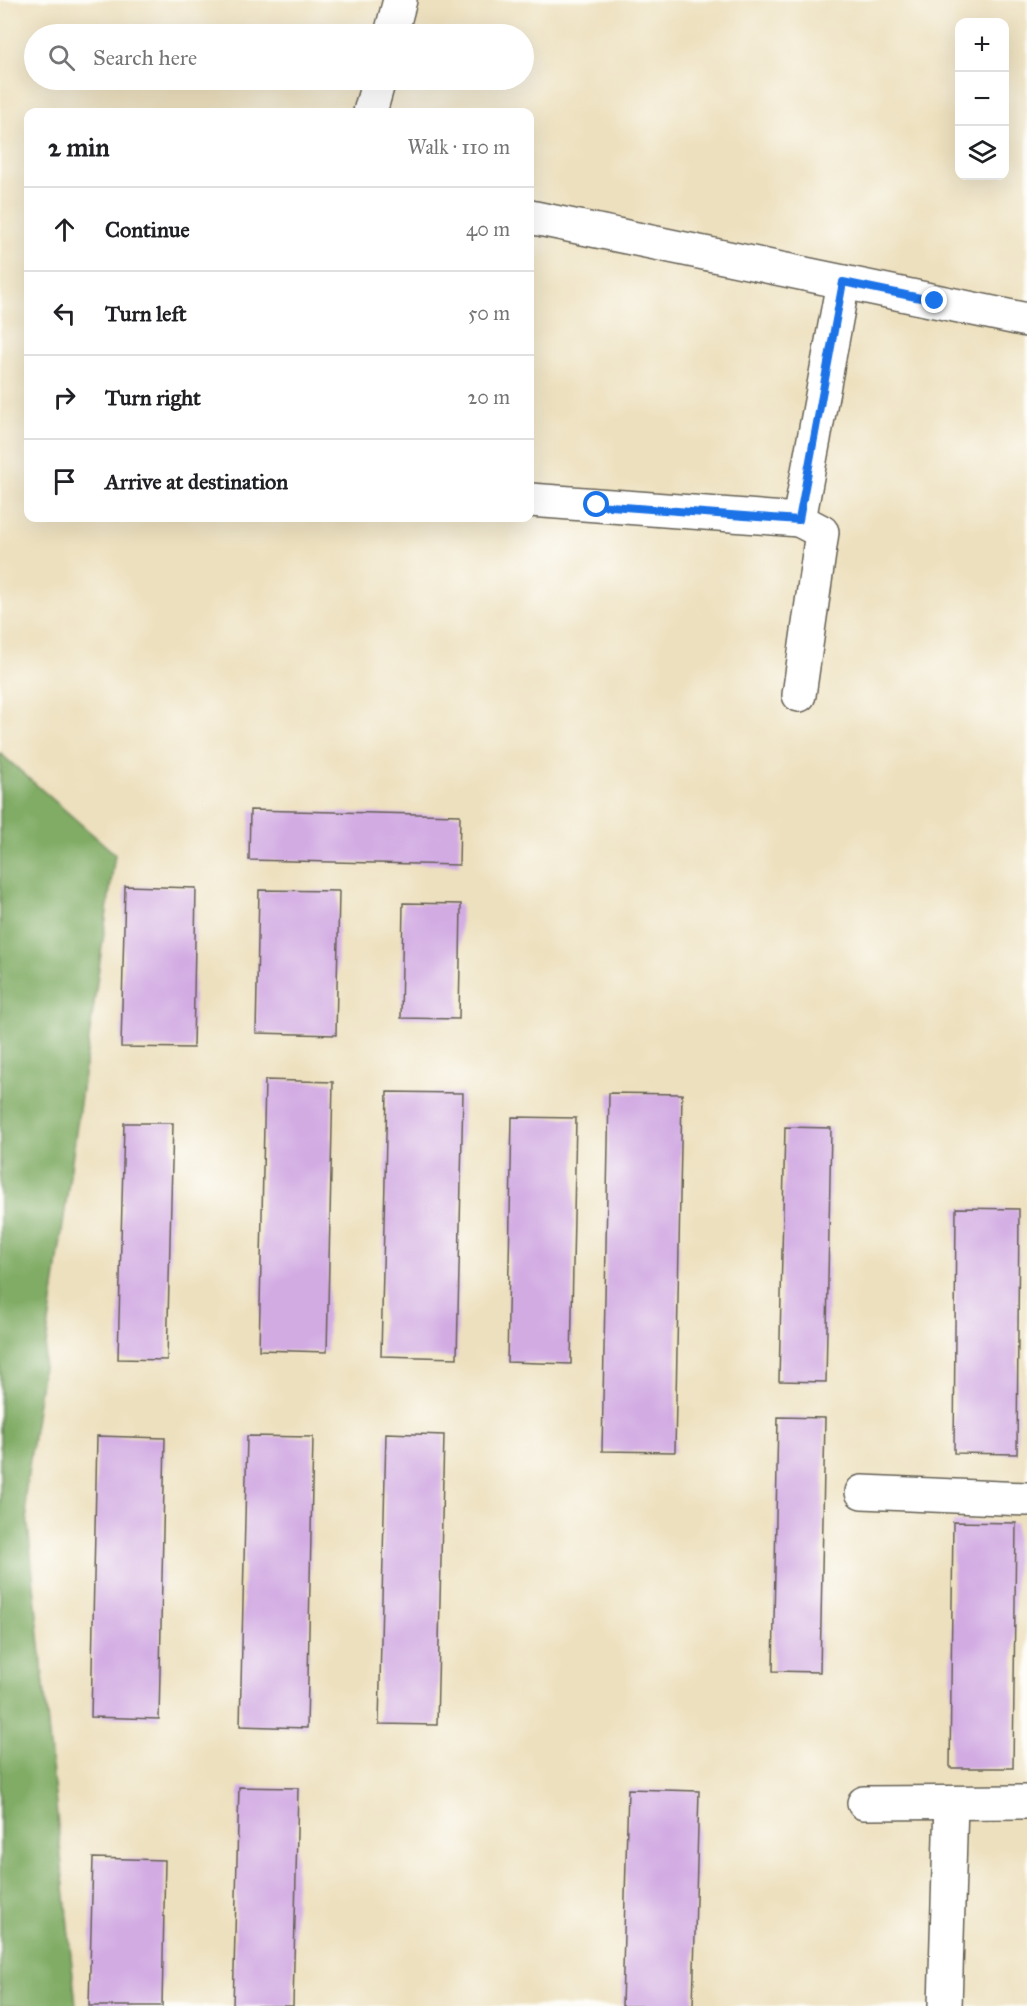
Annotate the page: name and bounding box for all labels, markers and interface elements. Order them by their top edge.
map controls [955,18,1009,180]
button: + [955,18,1009,72]
search box [24,24,534,90]
icon: search [45,41,78,74]
text: Search here [93,44,197,71]
button: − [955,72,1009,126]
button: layers [955,126,1009,180]
text: 2 min [48,131,109,163]
text: Walk · 110 m [407,135,510,159]
icon: ahead [48,213,81,246]
text: Continue [105,216,190,243]
text: 40 m [466,217,510,241]
route end [921,287,947,313]
icon: left [48,297,81,330]
text: Turn left [105,300,187,327]
text: 50 m [468,301,510,325]
icon: right [48,381,81,414]
text: Turn right [105,384,201,411]
text: 20 m [467,385,510,409]
icon: arrive [48,465,81,498]
text: Arrive at destination [105,468,288,495]
route start [583,491,609,517]

